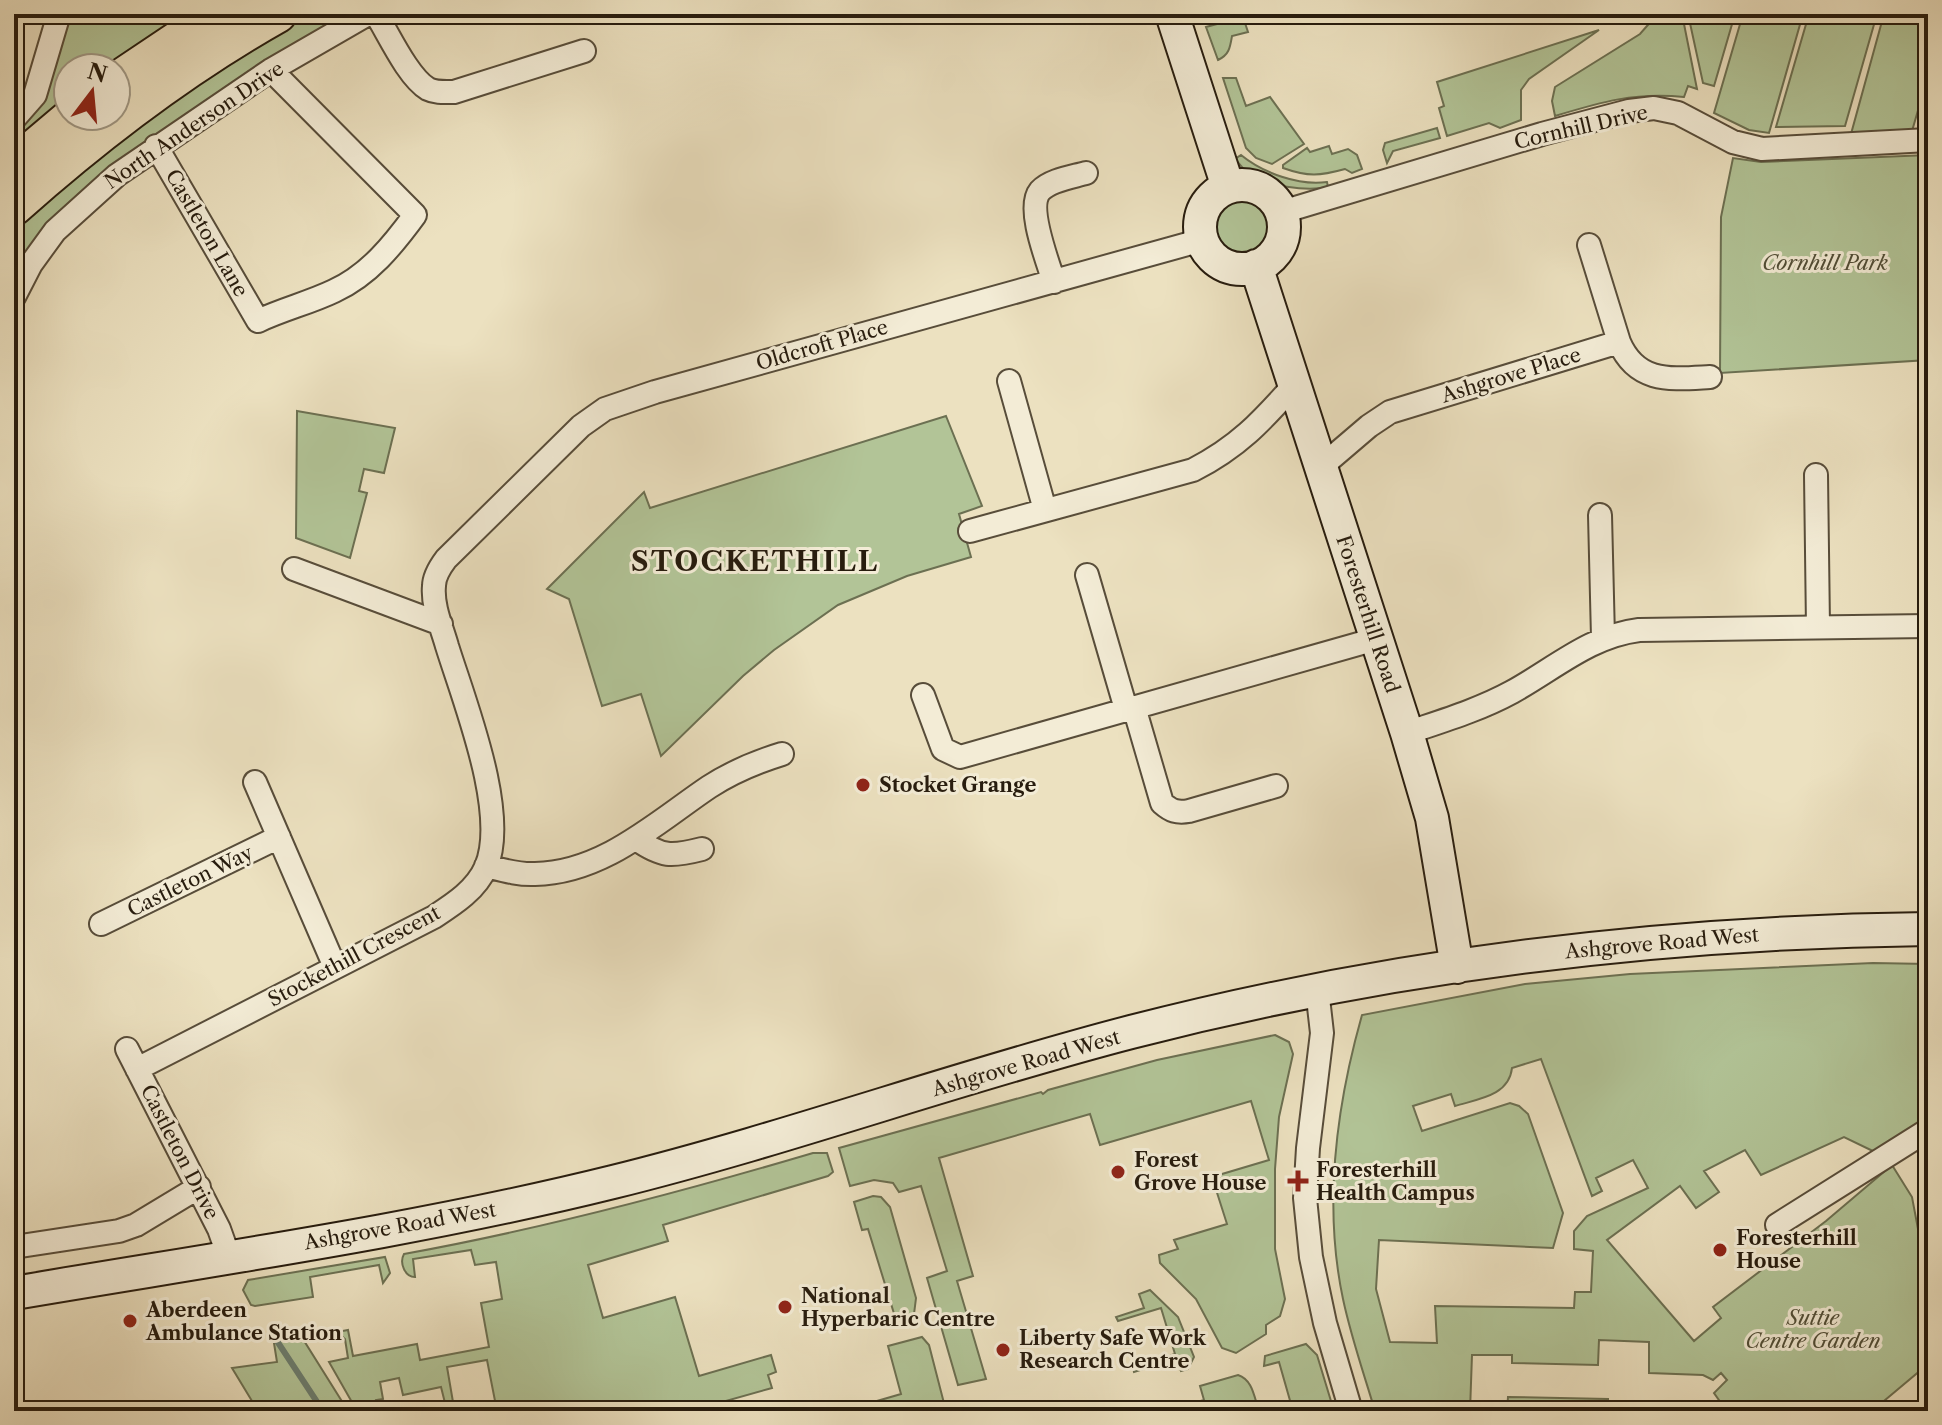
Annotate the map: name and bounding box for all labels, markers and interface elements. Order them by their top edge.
north arrow [52,52,132,132]
street label: North Anderson Drive [100,56,288,194]
text: N [84,58,110,89]
street label: Cornhill Drive [1512,100,1650,154]
street label: Castleton Lane [161,165,253,301]
park label: Cornhill Park [1762,251,1888,275]
street label: Oldcroft Place [753,315,891,375]
street label: Ashgrove Place [1437,342,1584,408]
street label: Foresterhill Road [1331,532,1405,696]
district label: STOCKETHILL [631,544,879,578]
place label: Stocket Grange [879,773,1036,797]
marker: Stocket Grange [854,776,872,794]
street label: Castleton Way [123,840,257,922]
street label: Stockethill Crescent [264,900,444,1012]
street label: Ashgrove Road West [1563,923,1760,964]
street label: Ashgrove Road West [928,1025,1123,1102]
street label: Castleton Drive [136,1081,224,1223]
place label: Forest Grove House [1134,1148,1267,1195]
place label: Foresterhill Health Campus [1316,1158,1475,1205]
marker: Forest Grove House [1109,1163,1127,1181]
marker: Foresterhill Health Campus [1287,1170,1309,1192]
street label: Ashgrove Road West [301,1197,498,1255]
place label: Foresterhill House [1736,1226,1857,1273]
marker: Foresterhill House [1711,1241,1729,1259]
place label: National Hyperbaric Centre [801,1284,995,1331]
place label: Aberdeen Ambulance Station [145,1298,342,1345]
marker: National Hyperbaric Centre [776,1298,794,1316]
park label: Suttie Centre Garden [1746,1306,1880,1353]
marker: Aberdeen Ambulance Station [121,1312,139,1330]
place label: Liberty Safe Work Research Centre [1019,1326,1207,1373]
marker: Liberty Safe Work Research Centre [994,1341,1012,1359]

